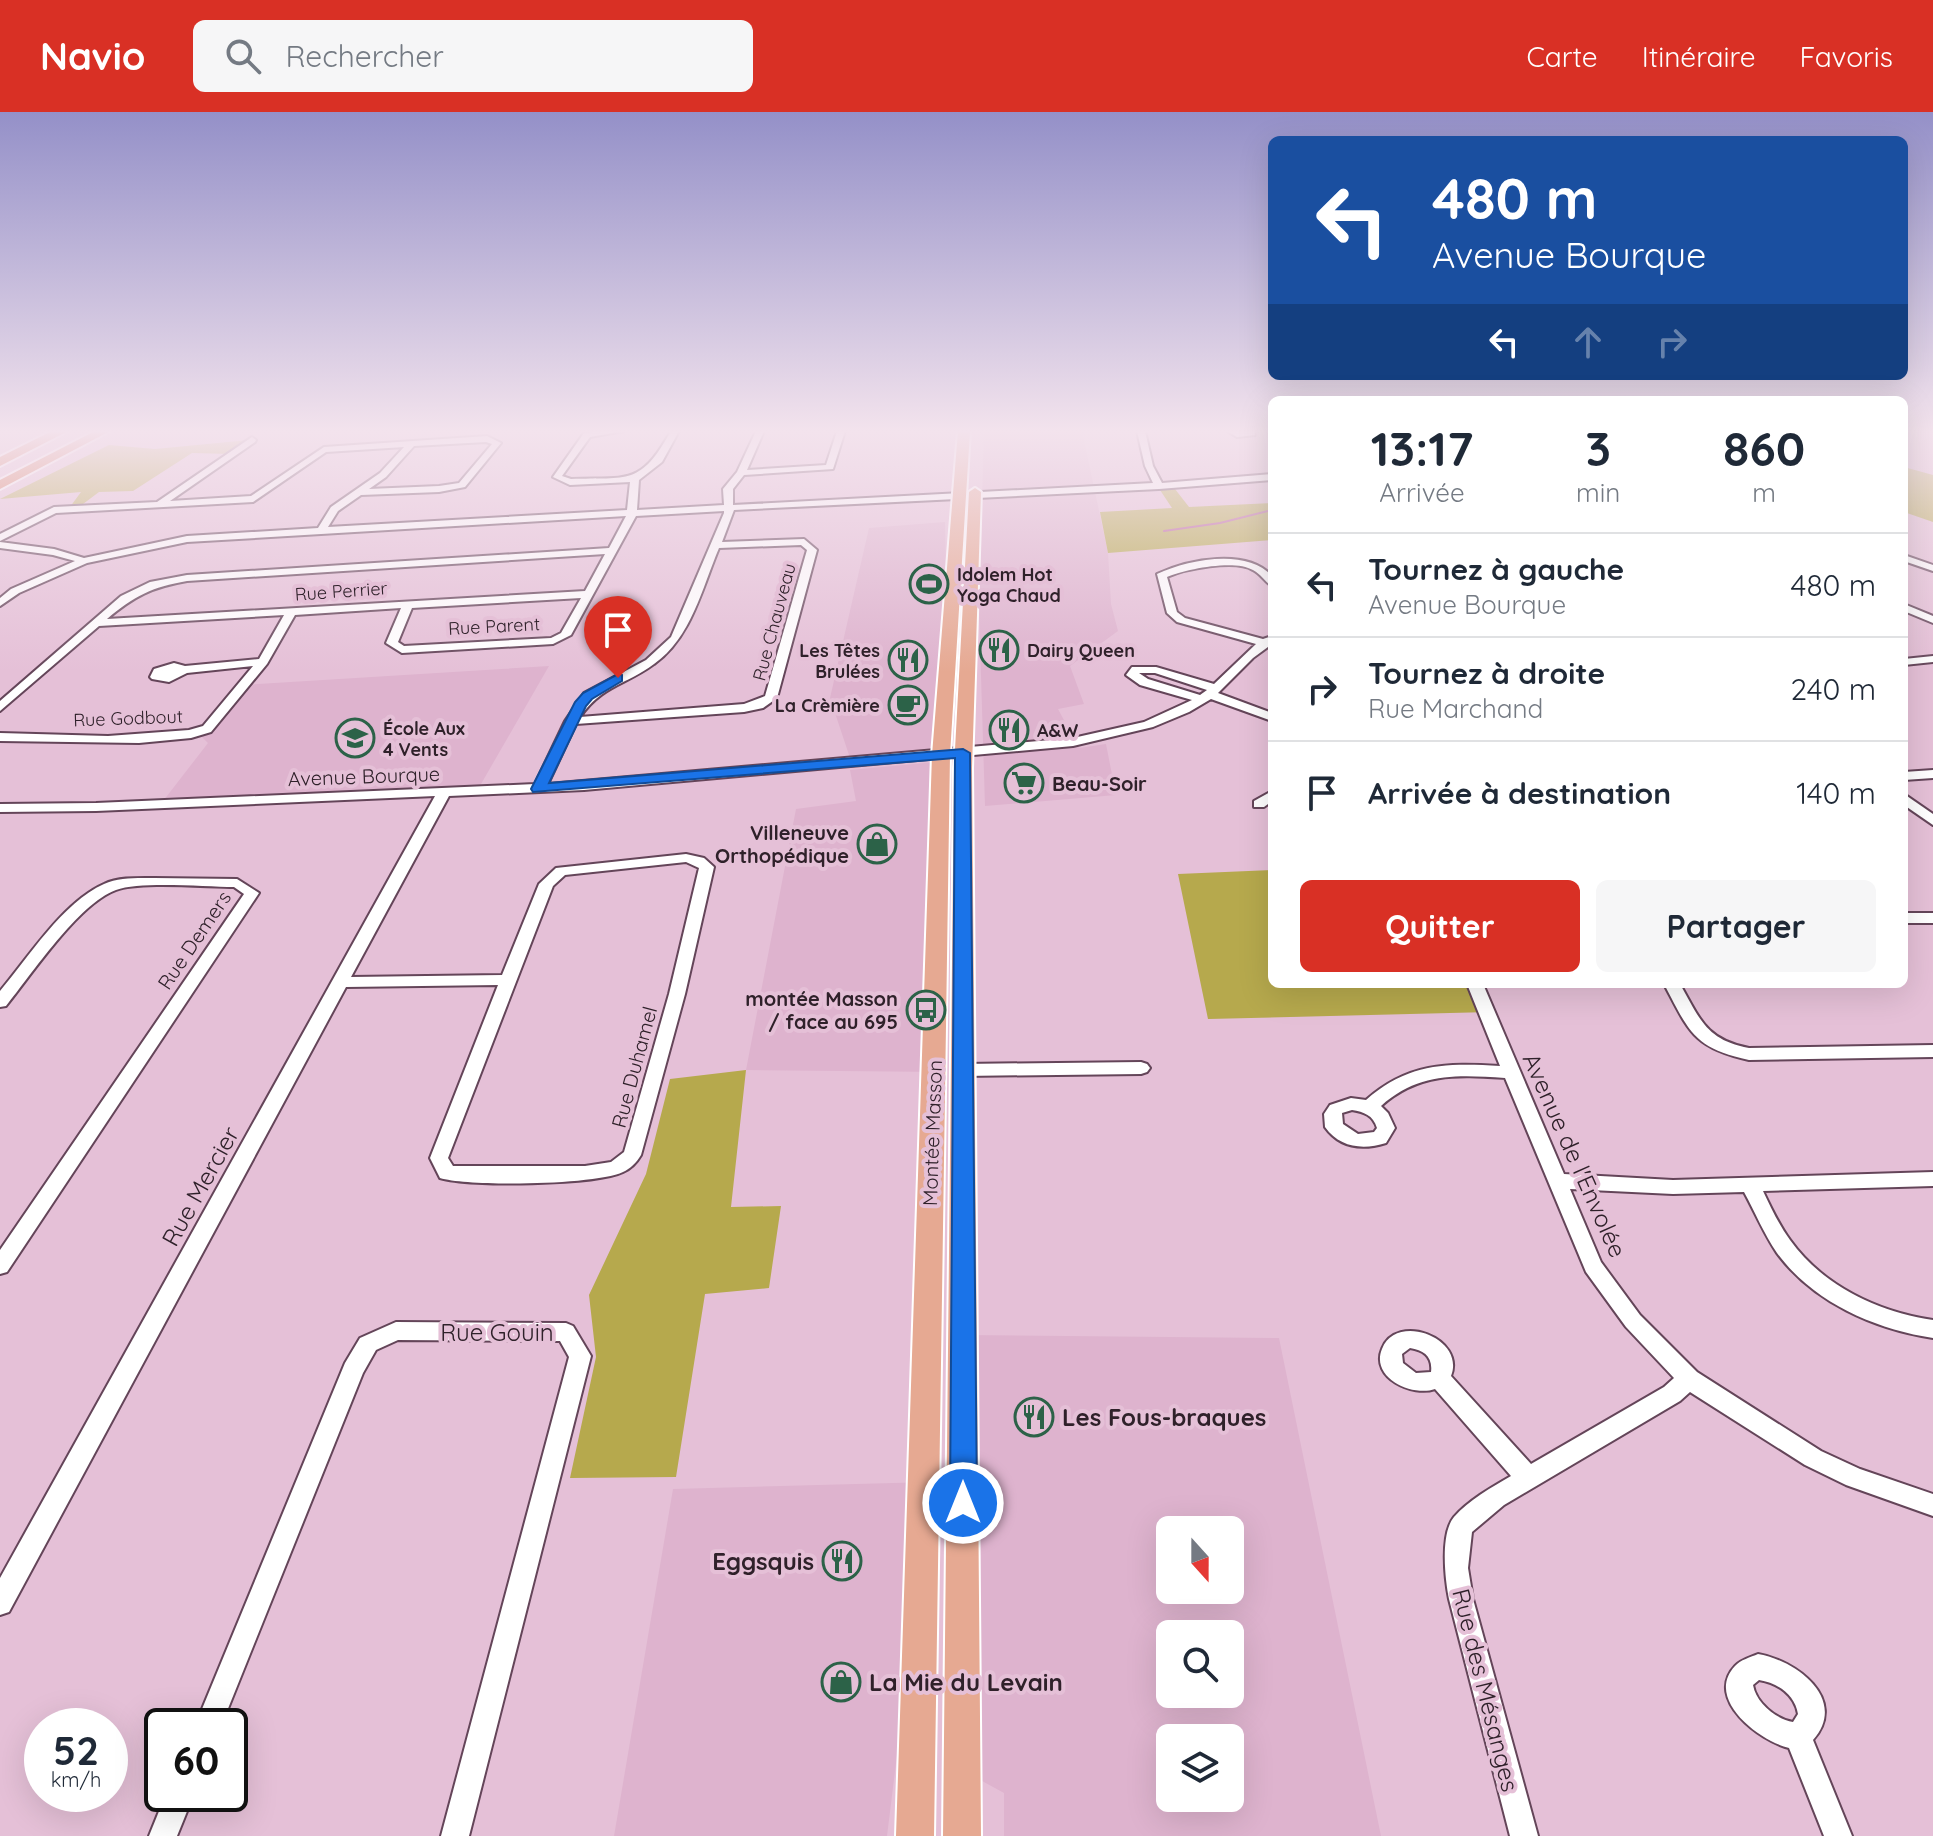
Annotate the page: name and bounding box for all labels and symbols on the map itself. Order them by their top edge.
street label: Rue Chauveau [747,561,801,683]
sports icon: Idolem Hot Yoga Chaud [908,563,950,605]
place label: Idolem Hot Yoga Chaud [957,563,1061,607]
street label: Rue Perrier [294,576,388,606]
pin [584,596,652,678]
street label: Rue Parent [447,612,541,640]
restaurant icon: Dairy Queen [978,629,1020,671]
place label: Les Têtes Brulées [799,639,880,683]
restaurant icon: Les Têtes Brulées [887,639,929,681]
place label: Dairy Queen [1027,639,1135,662]
cafe icon: La Crèmière [887,684,929,726]
place label: La Crèmière [775,694,880,717]
street label: Rue Godbout [73,705,183,731]
restaurant icon: A&W [988,709,1030,751]
school or university icon: École Aux 4 Vents [334,717,376,759]
place label: École Aux 4 Vents [383,717,465,761]
place label: A&W [1037,719,1078,742]
street label: Avenue Bourque [287,761,441,791]
supermarket icon: Beau-Soir [1003,762,1045,804]
place label: Beau-Soir [1052,771,1147,796]
place label: Villeneuve Orthopédique [715,820,849,868]
shop icon: Villeneuve Orthopédique [856,823,898,865]
street label: Rue Demers [152,886,236,994]
place label: montée Masson / face au 695 [745,986,898,1034]
bus stop icon: montée Masson / face au 695 [905,989,947,1031]
street label: Rue Duhamel [606,1004,662,1130]
street label: Avenue de l'Envolée [1516,1048,1634,1262]
street label: Montée Masson [917,1060,947,1206]
street label: Rue Mercier [155,1121,245,1251]
street label: Rue Gouin [440,1317,554,1347]
restaurant icon: Les Fous-braques [1013,1396,1055,1438]
place label: Les Fous-braques [1062,1402,1266,1432]
position arrow [921,1461,1005,1545]
north arrow [1156,1516,1244,1604]
restaurant icon: Eggsquis [821,1540,863,1582]
place label: Eggsquis [712,1546,814,1576]
street label: Rue des Mésanges [1446,1585,1526,1795]
shop icon: La Mie du Levain [820,1661,862,1703]
place label: La Mie du Levain [869,1667,1063,1697]
speed limit sign: 60 [144,1708,248,1812]

